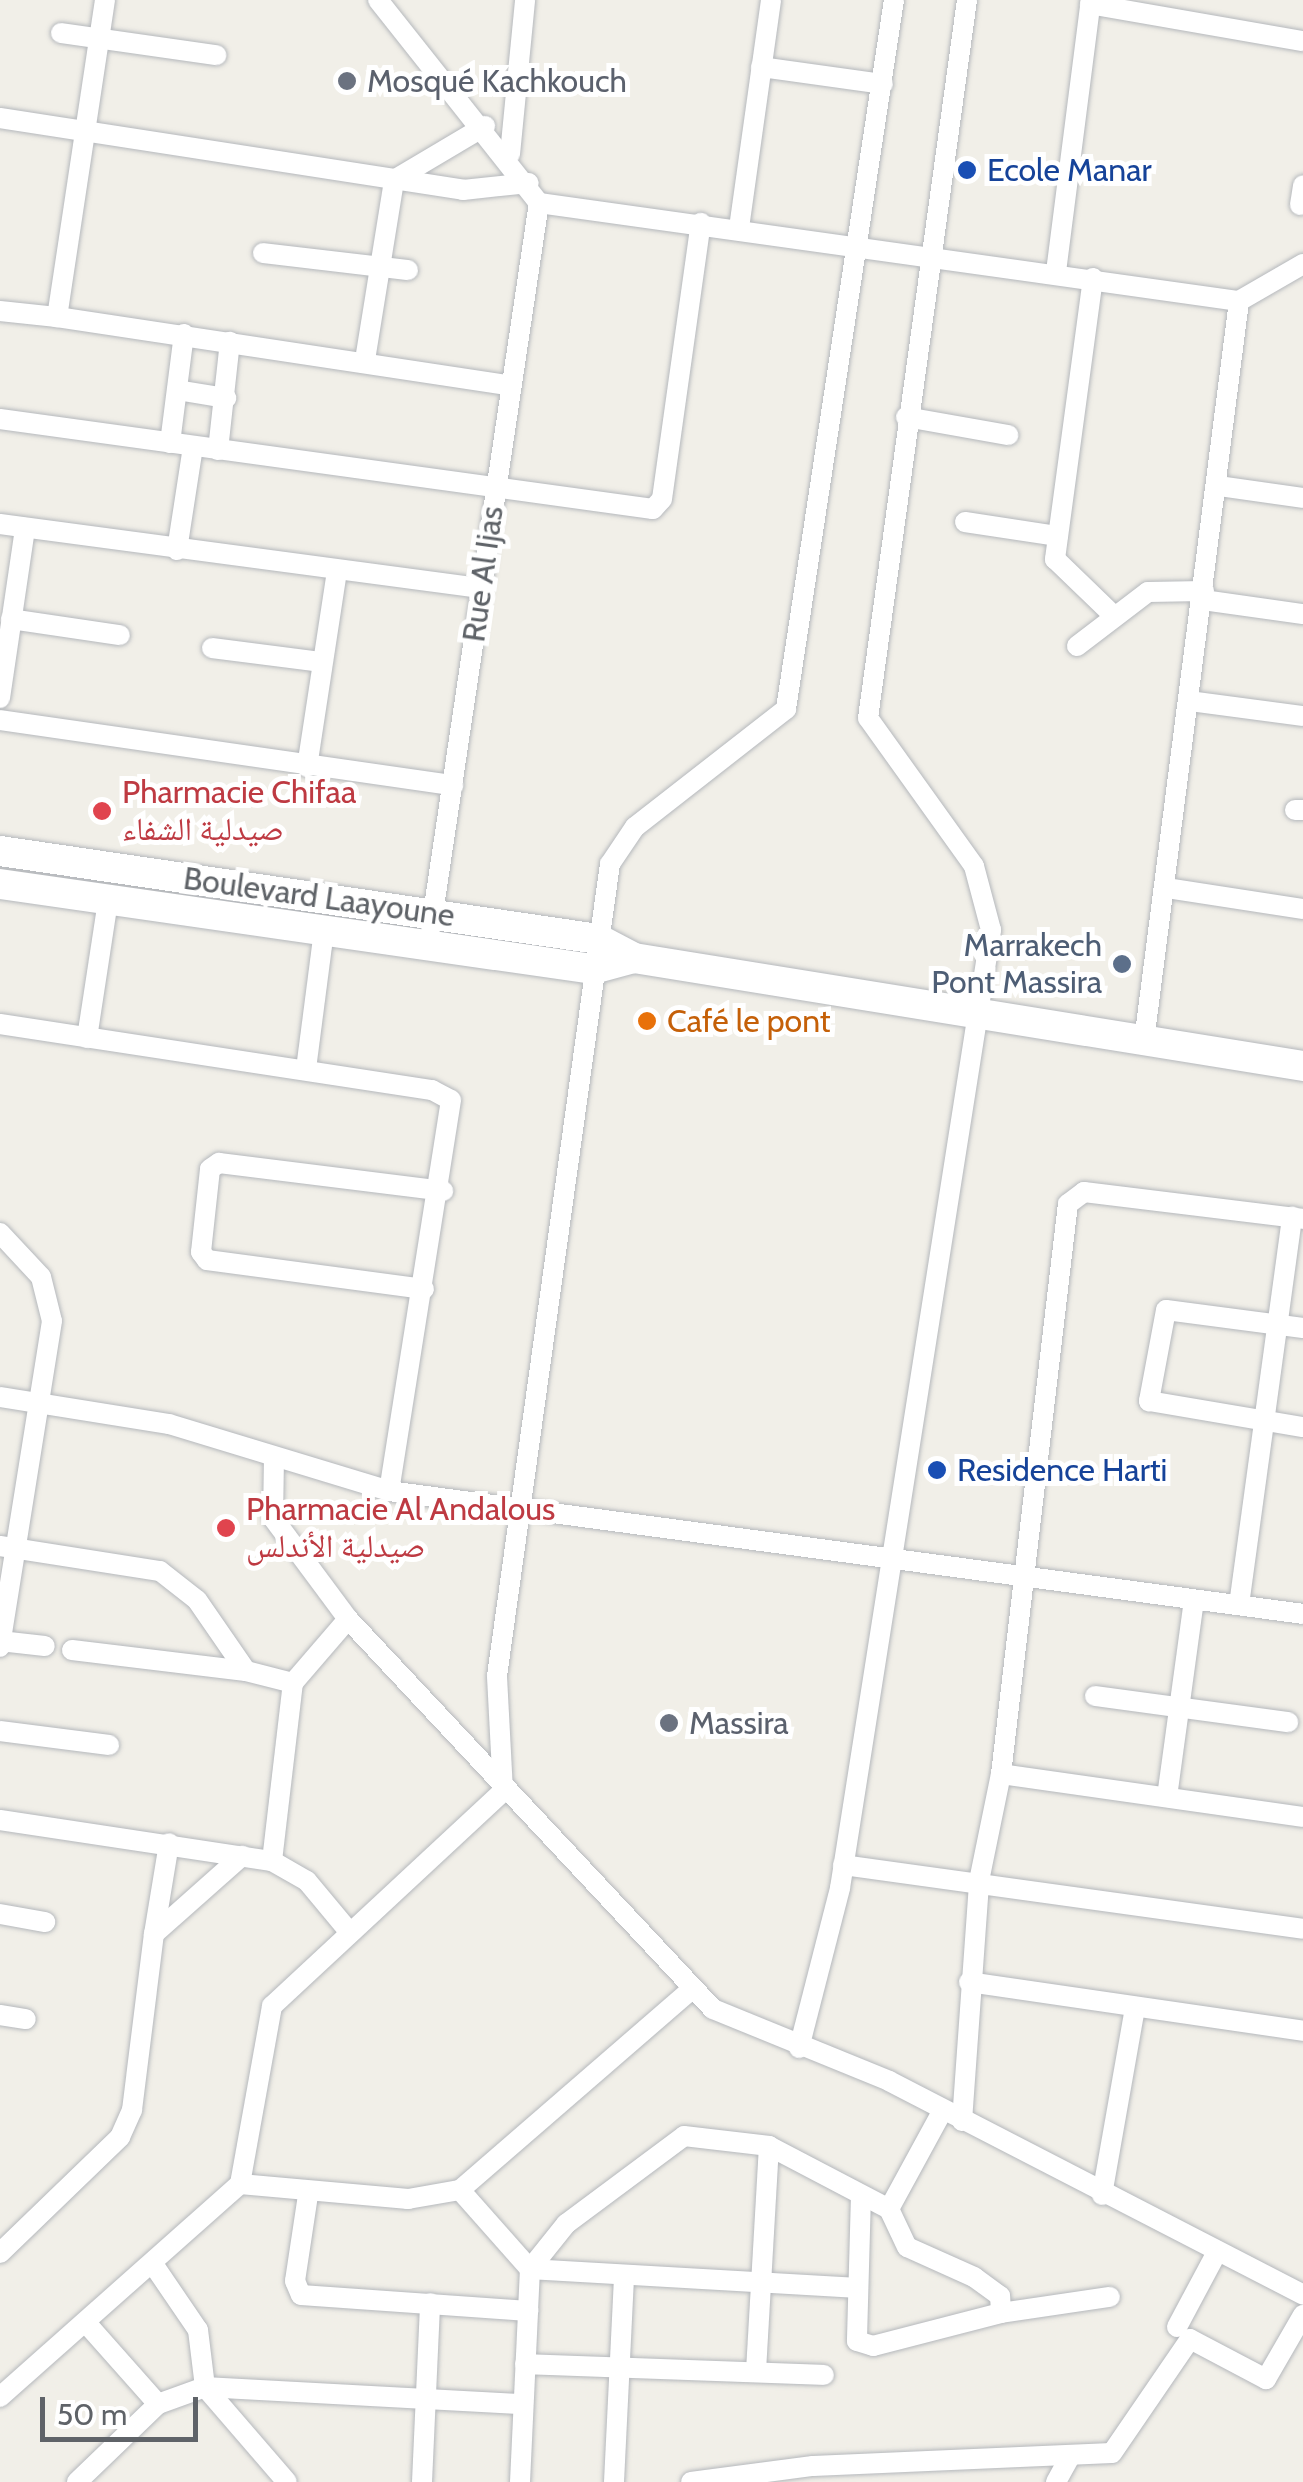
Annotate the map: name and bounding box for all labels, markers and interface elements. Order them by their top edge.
place label: Mosqué Kachkouch [367,62,627,100]
marker: Mosqué Kachkouch [336,70,358,92]
place label: Ecole Manar [987,151,1152,189]
marker: Ecole Manar [956,159,978,181]
street label: Rue Al Ijas [454,504,512,644]
place label: Pharmacie Chifaa صيدلية الشفاء [122,774,356,849]
marker: Pharmacie Chifaa صيدلية الشفاء [91,800,113,822]
street label: Boulevard Laayoune [181,859,457,935]
place label: Marrakech Pont Massira [931,927,1102,1002]
marker: Marrakech Pont Massira [1111,953,1133,975]
place label: Café le pont [667,1002,831,1040]
marker: Café le pont [636,1010,658,1032]
place label: Residence Harti [957,1451,1167,1489]
marker: Residence Harti [926,1459,948,1481]
place label: Pharmacie Al Andalous صيدلية الأندلس [246,1491,555,1566]
marker: Pharmacie Al Andalous صيدلية الأندلس [215,1517,237,1539]
place label: Massira [689,1704,789,1742]
marker: Massira [658,1712,680,1734]
scale bar [45,2377,202,2439]
text: 50 m [57,2396,127,2433]

